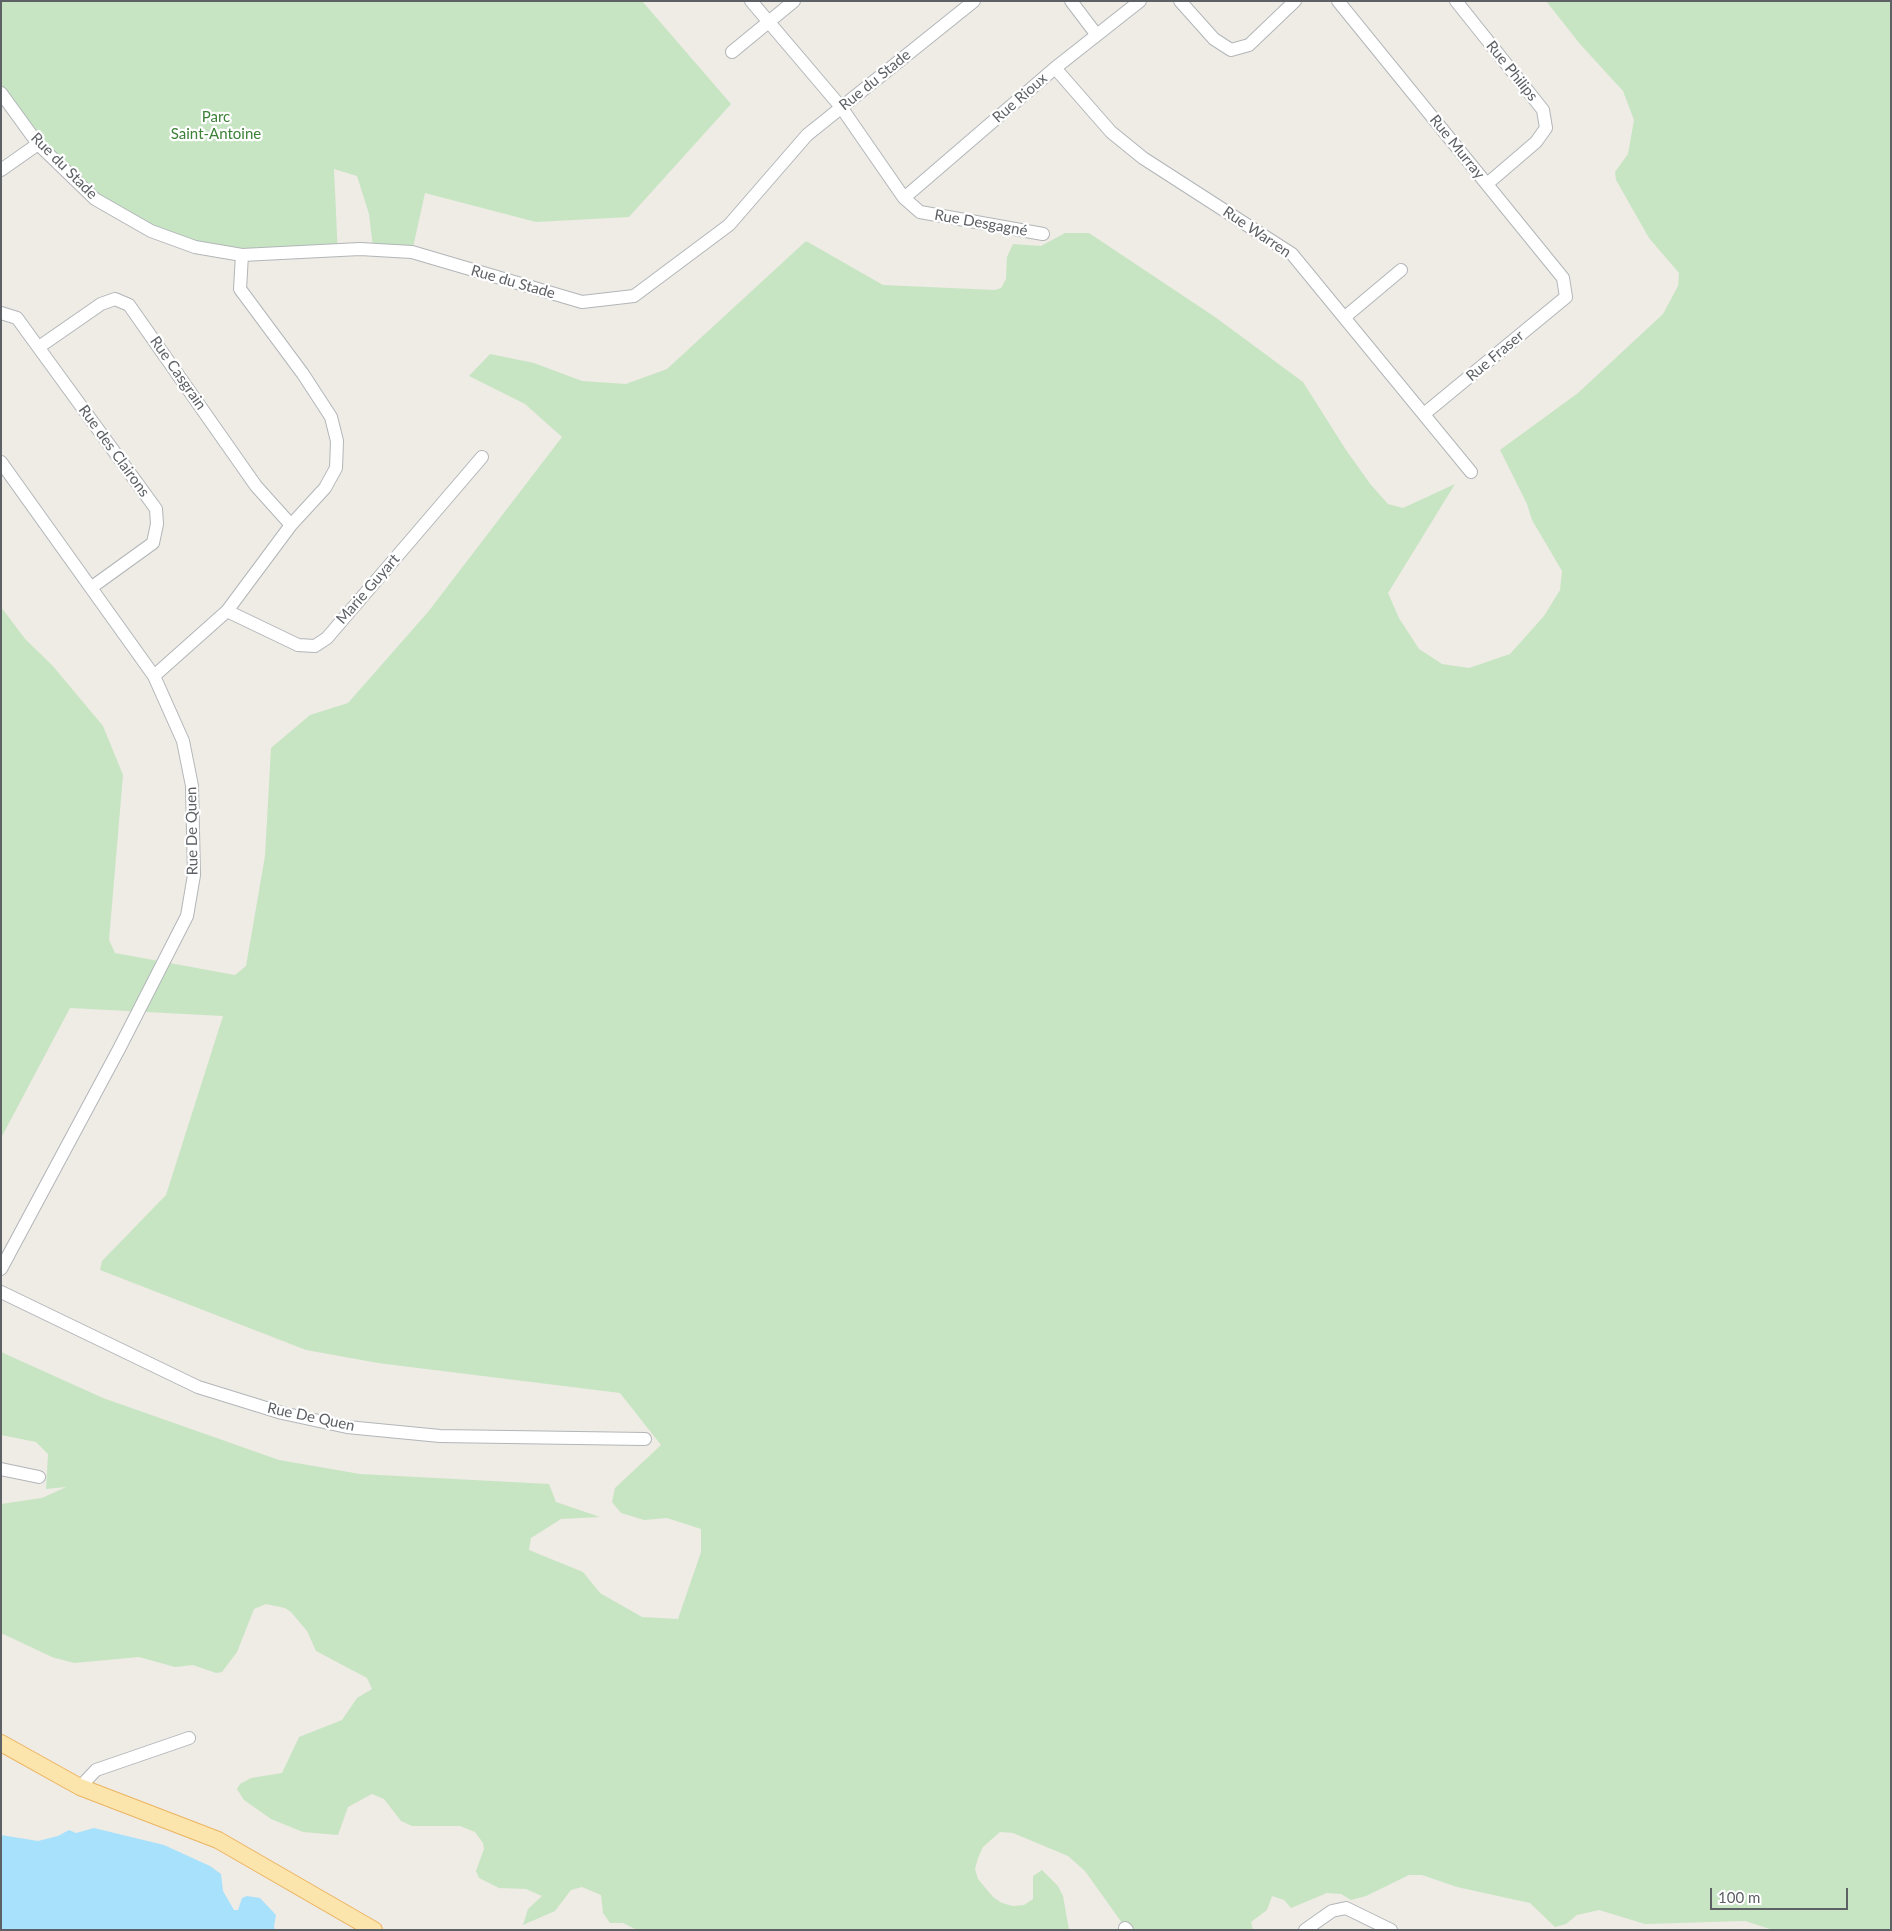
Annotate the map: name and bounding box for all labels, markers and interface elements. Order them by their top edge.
street label: Rue Philips [1482,37,1542,105]
street label: Rue du Stade [836,46,914,114]
street label: Rue Rioux [989,69,1051,127]
park label: Parc Saint-Antoine [171,108,261,143]
street label: Rue Murray [1426,111,1488,183]
street label: Rue du Stade [27,129,101,203]
street label: Rue Warren [1220,203,1294,261]
street label: Rue Desgagné [933,206,1029,240]
street label: Rue du Stade [469,261,557,303]
street label: Rue Fraser [1463,327,1527,385]
street label: Rue Casgrain [146,333,210,413]
street label: Rue des Clairons [75,402,153,500]
street label: Marie Guyart [333,550,403,628]
street label: Rue De Quen [182,786,202,876]
street label: Rue De Quen [266,1399,356,1435]
scale bar [1712,1878,1850,1910]
text: 100 m [1718,1888,1760,1906]

